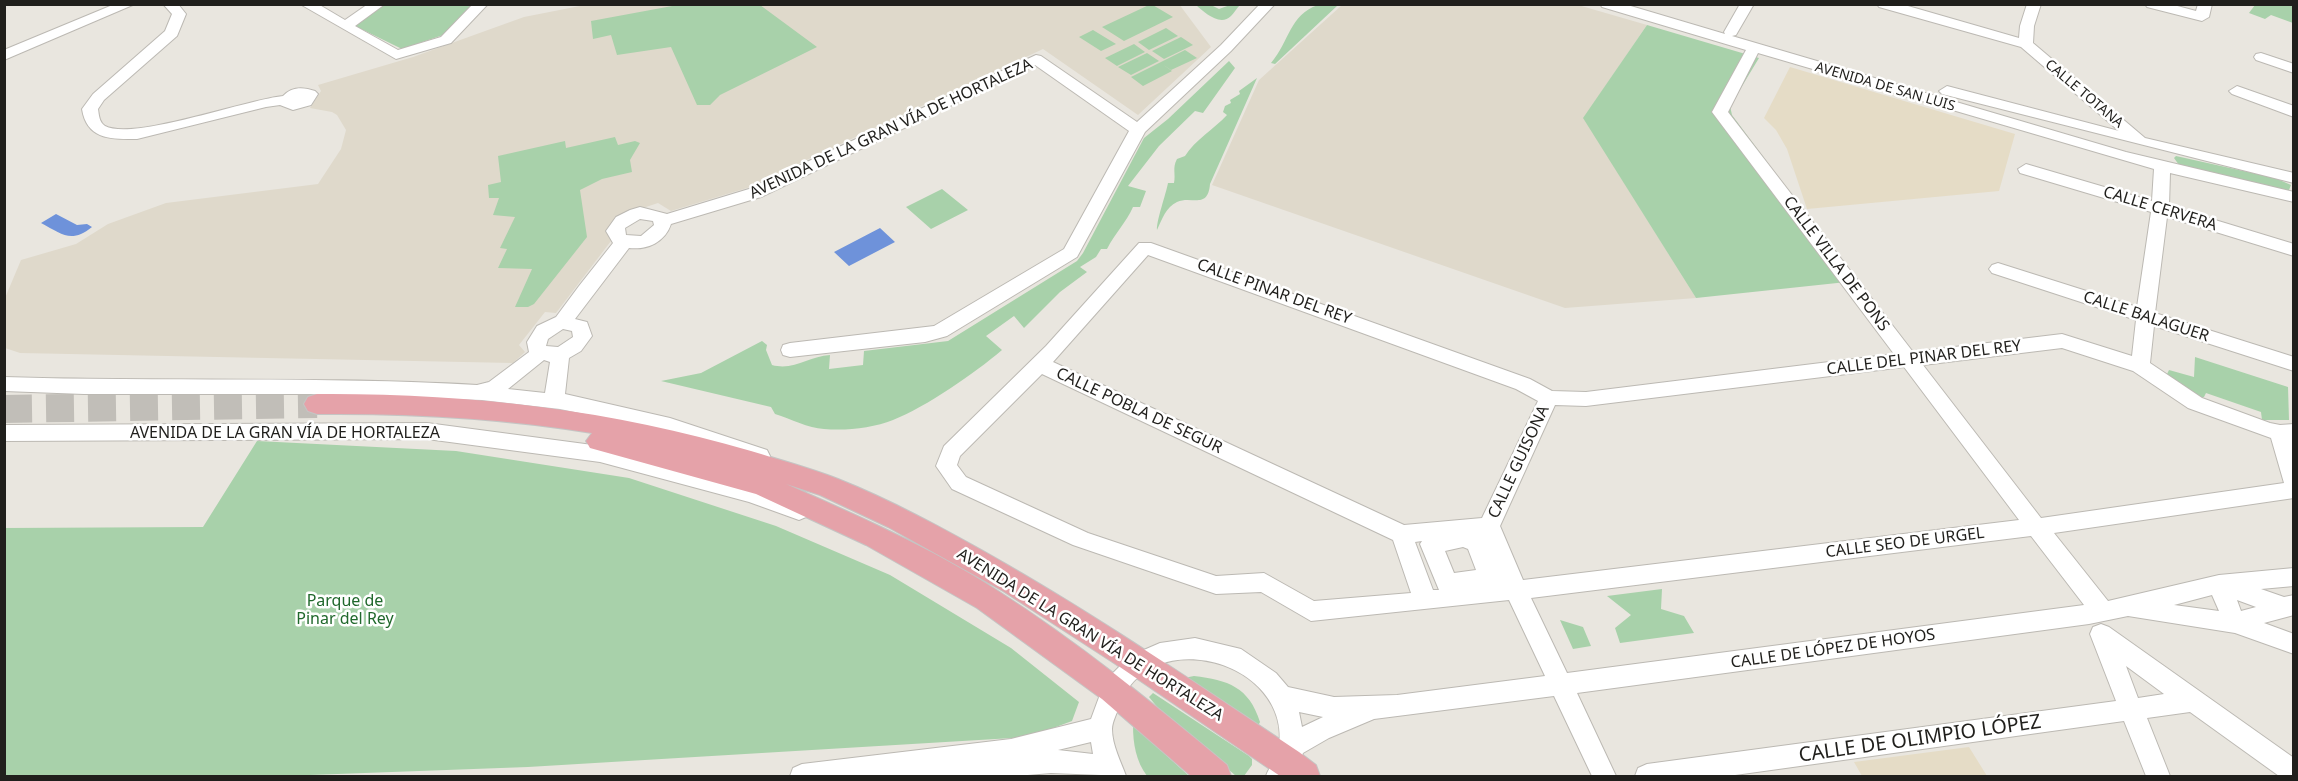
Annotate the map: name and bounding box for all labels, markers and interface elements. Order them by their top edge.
street label: AVENIDA DE LA GRAN VÍA DE HORTALEZA [746,55,1036,203]
street label: CALLE TOTANA [2041,56,2127,132]
street label: AVENIDA DE SAN LUIS [1813,59,1957,115]
street label: CALLE CERVERA [2101,183,2219,235]
street label: CALLE VILLA DE PONS [1779,193,1893,335]
street label: CALLE PINAR DEL REY [1194,255,1354,329]
street label: CALLE BALAGUER [2081,288,2211,346]
street label: CALLE DEL PINAR DEL REY [1826,337,2022,379]
street label: CALLE POBLA DE SEGUR [1053,364,1225,458]
street label: CALLE GUISONA [1484,402,1554,522]
street label: AVENIDA DE LA GRAN VÍA DE HORTALEZA [130,423,440,443]
street label: CALLE SEO DE URGEL [1825,524,1985,562]
street label: AVENIDA DE LA GRAN VÍA DE HORTALEZA [953,545,1227,725]
park label: Parque de Pinar del Rey [296,591,394,629]
street label: CALLE DE LÓPEZ DE HOYOS [1730,625,1936,673]
street label: CALLE DE OLIMPIO LÓPEZ [1797,710,2043,768]

